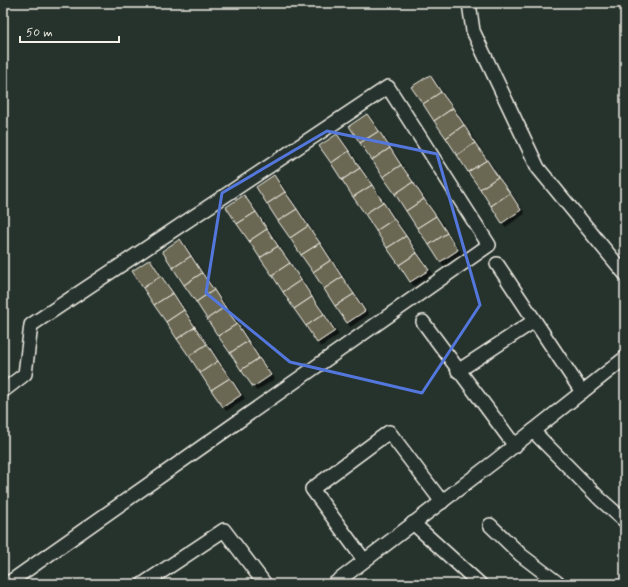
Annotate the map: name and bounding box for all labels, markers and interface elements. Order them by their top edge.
scale bar [20,18,119,44]
text: 50 m [26,25,53,41]

